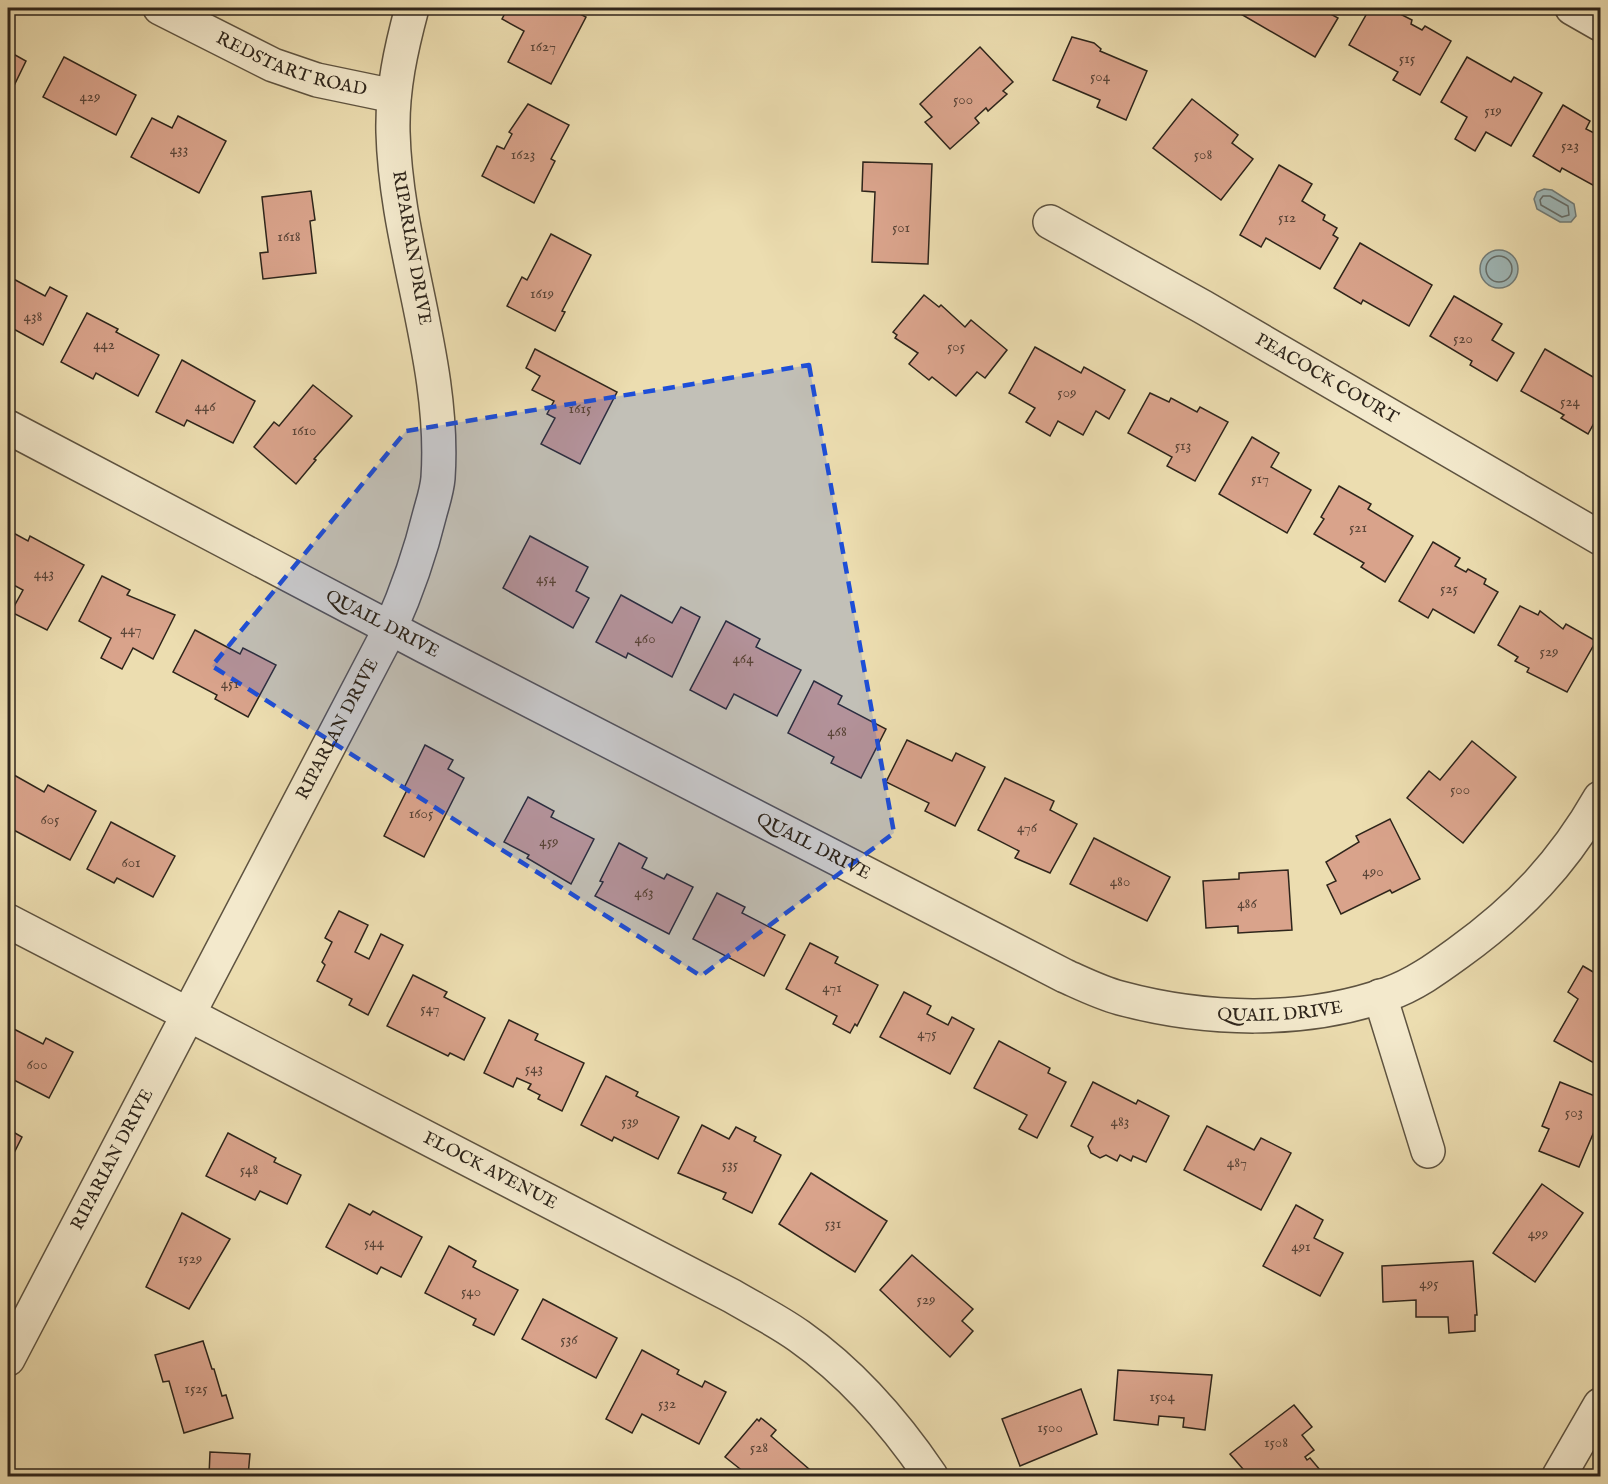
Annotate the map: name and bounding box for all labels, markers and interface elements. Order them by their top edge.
street label: REDSTART ROAD [212,27,369,102]
house number: 1627 [530,37,556,56]
house number: 515 [1399,49,1416,68]
house number: 504 [1090,67,1111,86]
house number: 429 [80,87,100,106]
house number: 500 [953,90,973,109]
house number: 519 [1484,101,1502,120]
house number: 523 [1561,136,1579,155]
house number: 433 [170,140,188,159]
house number: 1623 [511,145,535,164]
house number: 508 [1194,145,1212,164]
street label: RIPARIAN DRIVE [386,169,436,327]
house number: 512 [1278,208,1296,227]
house number: 501 [892,218,910,237]
house number: 1618 [277,227,301,246]
house number: 1619 [530,284,554,303]
house number: 438 [24,307,43,326]
street label: PEACOCK COURT [1251,328,1402,430]
house number: 520 [1453,329,1473,348]
house number: 442 [93,335,115,354]
house number: 505 [947,337,966,356]
house number: 509 [1057,383,1077,402]
house number: 524 [1560,392,1581,411]
house number: 446 [194,397,216,416]
house number: 1615 [569,399,592,418]
house number: 1610 [292,421,316,440]
house number: 513 [1175,436,1191,455]
house number: 517 [1251,469,1269,488]
house number: 521 [1349,518,1367,537]
house number: 443 [34,564,54,583]
house number: 454 [536,569,557,588]
house number: 525 [1440,579,1458,598]
street label: QUAIL DRIVE [321,585,443,663]
house number: 447 [120,620,142,639]
house number: 460 [634,629,656,648]
house number: 529 [1540,642,1558,661]
house number: 464 [732,649,754,668]
street label: RIPARIAN DRIVE [291,654,384,804]
house number: 451 [221,674,239,693]
house number: 468 [827,722,847,741]
house number: 500 [1450,780,1470,799]
house number: 1605 [409,804,434,823]
street label: QUAIL DRIVE [752,807,874,885]
house number: 605 [40,810,60,829]
house number: 476 [1017,818,1038,837]
house number: 459 [539,832,559,851]
house number: 601 [121,853,141,872]
house number: 490 [1362,862,1384,881]
house number: 480 [1110,872,1130,891]
house number: 463 [634,883,654,902]
house number: 486 [1237,894,1257,913]
house number: 471 [822,978,842,997]
street label: QUAIL DRIVE [1217,996,1344,1028]
house number: 547 [420,999,440,1018]
house number: 475 [917,1024,937,1043]
house number: 600 [26,1055,48,1074]
house number: 543 [525,1059,543,1078]
street label: RIPARIAN DRIVE [66,1085,159,1234]
house number: 503 [1565,1103,1583,1122]
house number: 539 [621,1112,639,1131]
house number: 483 [1111,1112,1129,1131]
street label: FLOCK AVENUE [419,1127,561,1215]
house number: 487 [1227,1153,1247,1172]
house number: 535 [722,1155,739,1174]
house number: 548 [240,1160,258,1179]
house number: 531 [825,1214,841,1233]
house number: 499 [1528,1224,1548,1243]
house number: 544 [364,1233,385,1252]
house number: 491 [1291,1237,1311,1256]
house number: 1529 [178,1249,202,1268]
house number: 495 [1419,1274,1439,1293]
house number: 540 [461,1282,481,1301]
house number: 529 [917,1290,935,1309]
house number: 536 [560,1330,578,1349]
house number: 1525 [184,1379,208,1398]
house number: 1504 [1149,1387,1175,1406]
house number: 532 [658,1394,676,1413]
house number: 1500 [1037,1418,1063,1437]
house number: 1508 [1264,1433,1288,1452]
house number: 528 [750,1438,768,1457]

